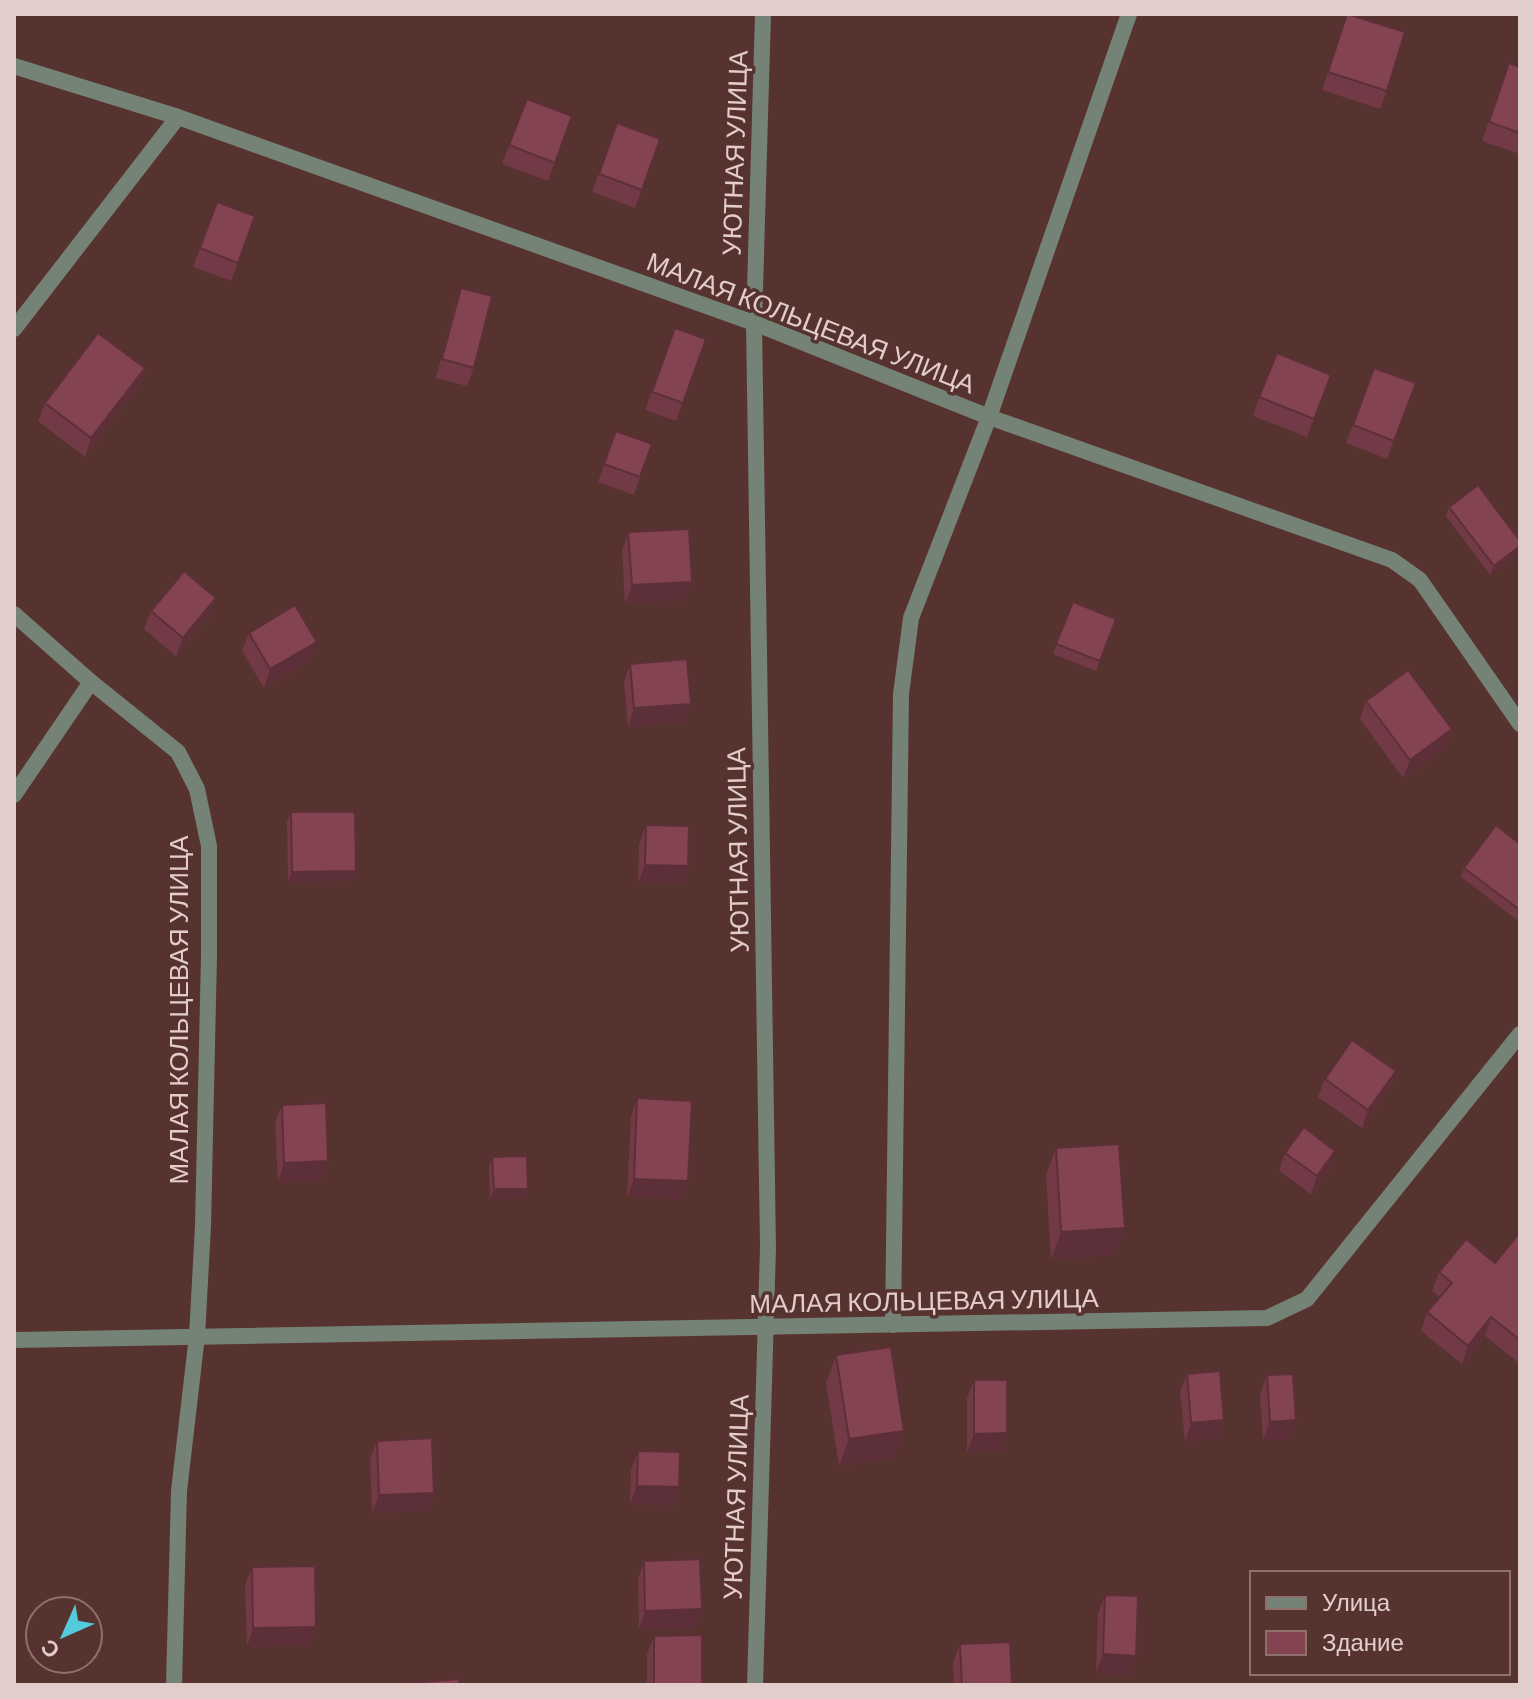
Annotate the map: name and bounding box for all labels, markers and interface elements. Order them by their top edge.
street label: УЮТНАЯ УЛИЦА [714,49,753,256]
street label: МАЛАЯ КОЛЬЦЕВАЯ УЛИЦА [643,245,981,399]
street label: УЮТНАЯ УЛИЦА [719,746,754,953]
street label: МАЛАЯ КОЛЬЦЕВАЯ УЛИЦА [162,835,193,1185]
street label: МАЛАЯ КОЛЬЦЕВАЯ УЛИЦА [749,1281,1099,1318]
street label: УЮТНАЯ УЛИЦА [715,1393,754,1600]
legend [1250,1571,1510,1675]
text: Улица [1322,1587,1391,1616]
north arrow [24,1595,104,1675]
text: Здание [1322,1627,1404,1656]
text: С [34,1635,64,1665]

